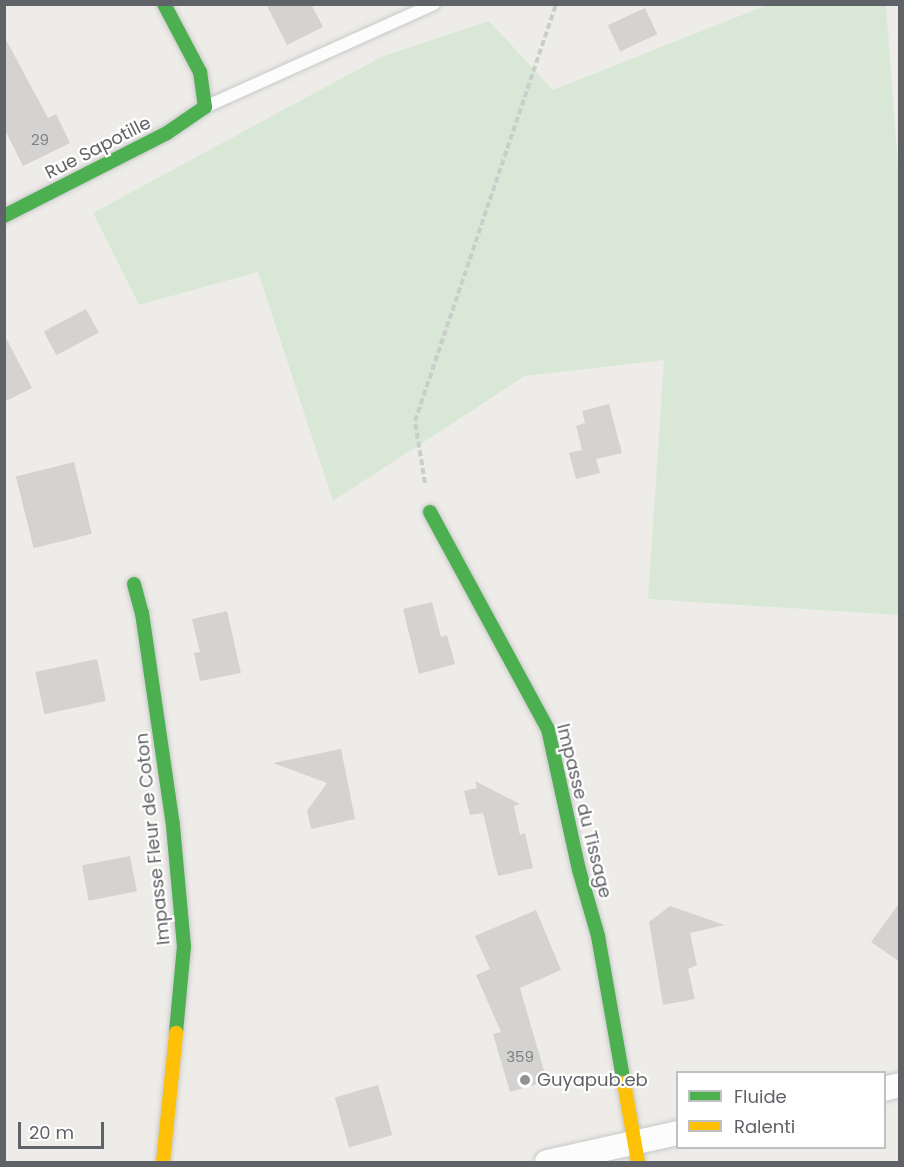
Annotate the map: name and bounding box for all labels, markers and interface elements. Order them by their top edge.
street label: Rue Sapotille [41,112,155,184]
house number: 29 [31,131,49,149]
street label: Impasse du Tissage [552,722,616,900]
street label: Impasse Fleur de Coton [131,732,175,946]
house number: 359 [506,1048,534,1066]
place label: Guyapub.eb [537,1069,648,1091]
legend [676,1071,886,1149]
marker: Guyapub.eb [518,1073,532,1087]
text: Fluide [734,1084,787,1109]
scale bar [21,1110,106,1148]
text: Ralenti [734,1114,795,1139]
text: 20 m [29,1120,74,1145]

